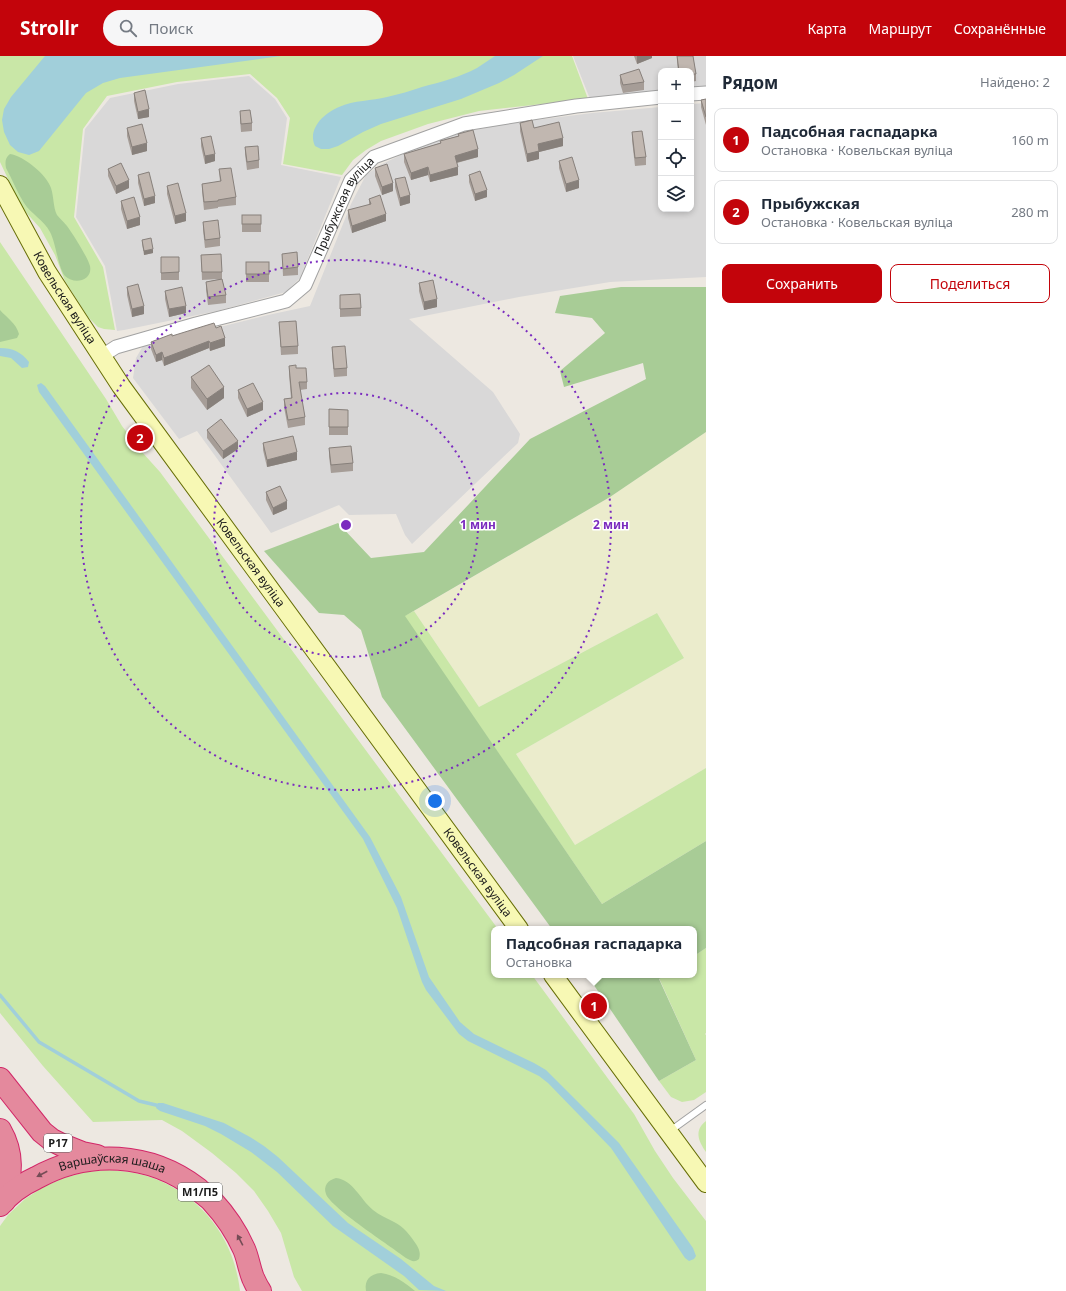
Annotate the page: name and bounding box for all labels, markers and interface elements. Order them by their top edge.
search box [103,10,383,46]
text: Strollr [20,15,79,41]
icon: search [117,17,139,39]
text: Поиск [149,18,193,38]
text: Карта [807,19,846,38]
text: Маршрут [868,19,932,38]
text: Сохранённые [954,19,1046,38]
map controls [658,68,694,212]
button: + [658,68,694,104]
text: Рядом [722,71,778,94]
text: Найдено: 2 [980,73,1050,91]
button: − [658,104,694,140]
text: Падсобная гаспадарка [761,121,938,141]
text: 1 [732,131,740,149]
text: 160 m [1011,131,1049,149]
button: locate [658,140,694,176]
text: Остановка · Ковельская вуліца [761,141,953,159]
street label: Прыбужская вуліца [310,153,378,259]
button: layers [658,176,694,212]
text: Прыбужская [761,193,860,213]
text: 2 [732,203,740,221]
text: 280 m [1011,203,1049,221]
text: Остановка · Ковельская вуліца [761,213,953,231]
street label: Ковельская вуліца [29,248,101,347]
button: Сохранить [722,264,882,303]
button: Поделиться [890,264,1050,303]
pin: 2 [127,423,153,453]
street label: Ковельская вуліца [213,514,289,611]
text: 1 мин [460,516,496,533]
text: 2 мин [593,516,629,533]
centre of rings [339,518,353,532]
your location [425,791,445,811]
street label: Ковельская вуліца [440,824,516,920]
popup [491,926,697,978]
text: Падсобная гаспадарка [506,933,682,953]
text: Остановка [506,953,572,971]
pin: 1 [581,991,607,1021]
road number: Р17 [44,1134,72,1152]
street label: Варшаўская шаша [56,1149,168,1177]
one-way arrow [36,1171,48,1178]
road number: М1/П5 [178,1183,222,1201]
one-way arrow [236,1235,243,1246]

